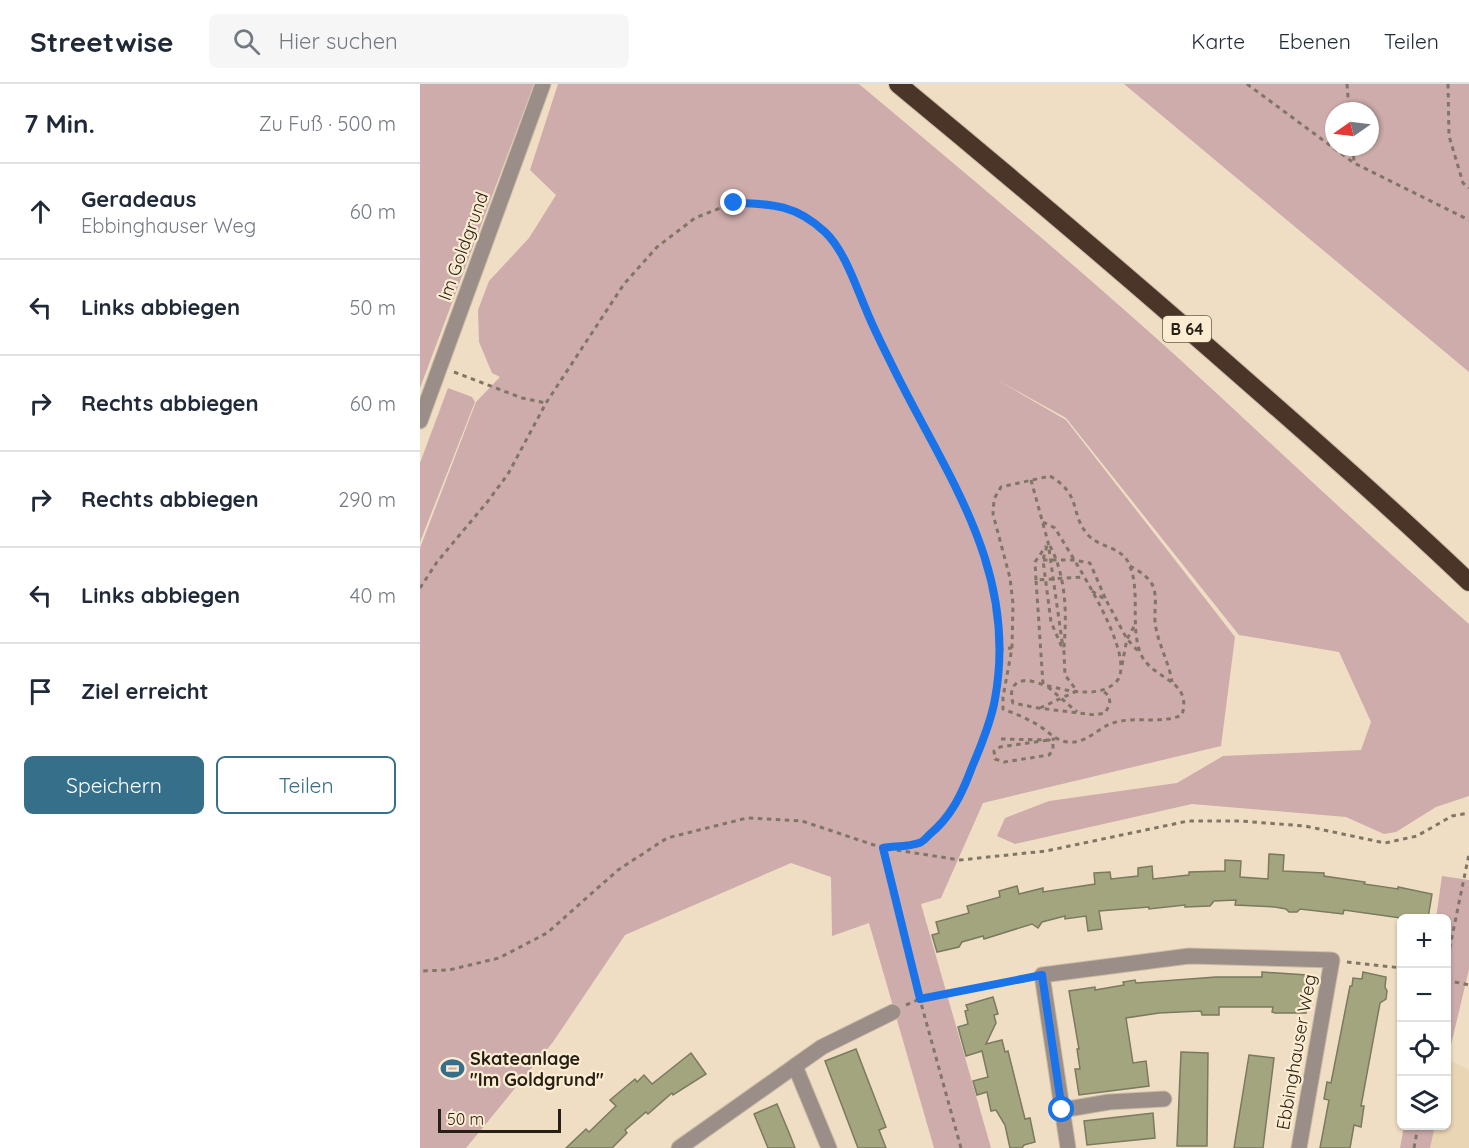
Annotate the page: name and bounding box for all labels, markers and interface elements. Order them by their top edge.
search box [209,14,629,68]
text: Streetwise [30,24,173,59]
icon: search [230,25,263,58]
text: Hier suchen [278,27,398,55]
text: Karte [1191,28,1245,54]
text: Ebenen [1278,28,1351,54]
text: Teilen [1384,28,1439,54]
north arrow [1325,102,1379,156]
text: 7 Min. [24,107,95,140]
text: Zu Fuß · 500 m [259,111,396,136]
text: Geradeaus [81,185,196,213]
street label: Im Goldgrund [433,189,493,303]
route end [720,189,746,215]
icon: ahead [24,195,57,228]
text: 60 m [350,199,396,224]
text: Ebbinghauser Weg [81,213,256,238]
icon: left [24,291,57,324]
text: Links abbiegen [81,293,240,321]
text: 50 m [350,295,396,320]
road number: B 64 [1163,316,1211,342]
icon: right [24,387,57,420]
text: Rechts abbiegen [81,389,259,417]
text: 60 m [350,391,396,416]
icon: right [24,483,57,516]
text: Rechts abbiegen [81,485,259,513]
text: 290 m [338,487,396,512]
icon: left [24,579,57,612]
text: Links abbiegen [81,581,240,609]
text: 40 m [350,583,396,608]
icon: arrive [24,675,57,708]
text: Ziel erreicht [81,677,209,705]
button: Speichern [24,756,204,814]
button: Teilen [216,756,396,814]
map controls [1397,914,1451,1130]
button: + [1397,914,1451,968]
button: − [1397,968,1451,1022]
street label: Ebbinghauser Weg [1271,972,1321,1132]
button: locate [1397,1022,1451,1076]
place label: Skateanlage "Im Goldgrund" [470,1047,604,1091]
sports icon: Skateanlage "Im Goldgrund" [439,1055,465,1081]
button: layers [1397,1076,1451,1130]
route start [1048,1096,1074,1122]
scale bar [438,1106,561,1134]
text: 50 m [447,1109,484,1129]

